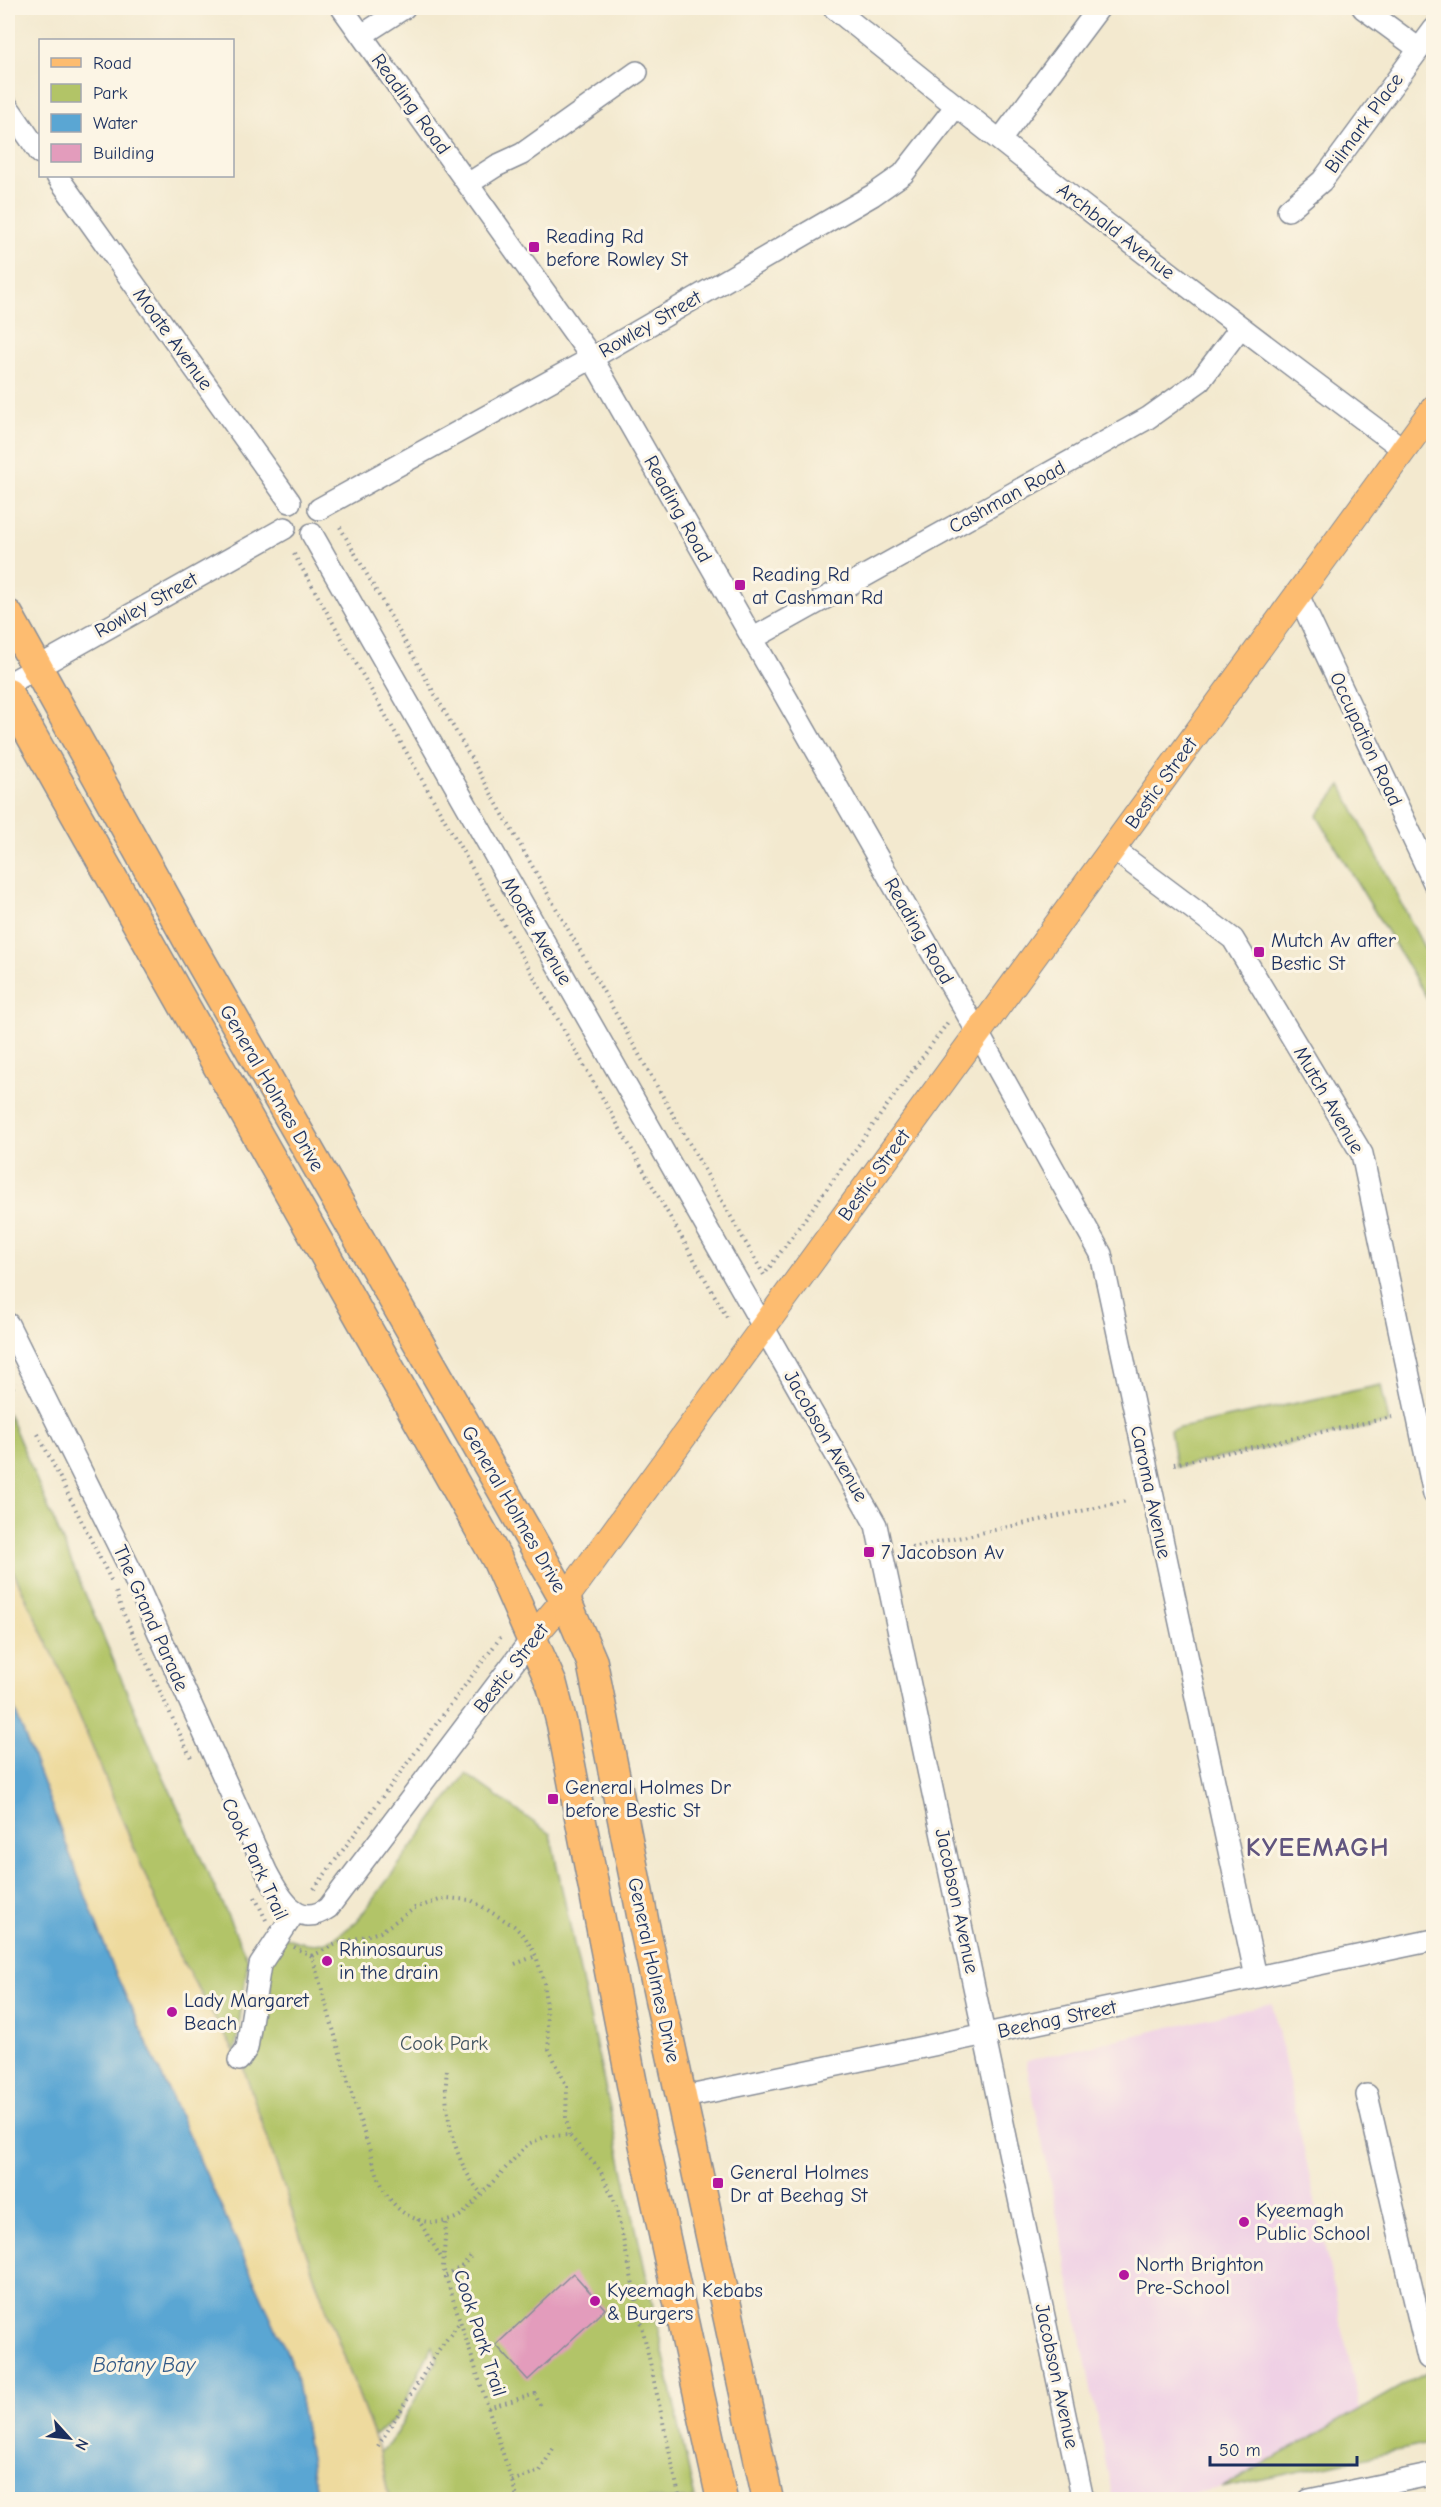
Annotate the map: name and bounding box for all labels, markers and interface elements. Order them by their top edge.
legend [39,39,234,177]
street label: Reading Road [367,49,455,159]
text: Road [93,53,132,74]
street label: Bilmark Place [1320,68,1408,178]
text: Park [93,83,128,104]
text: Water [93,113,138,134]
text: Building [93,143,155,164]
street label: Archbald Avenue [1053,178,1179,284]
place label: Reading Rd before Rowley St [546,225,689,271]
marker: Reading Rd before Rowley St [527,240,541,254]
street label: Moate Avenue [128,284,218,394]
street label: Rowley Street [595,285,706,363]
street label: Reading Road [639,452,717,566]
street label: Cashman Road [945,456,1069,538]
place label: Reading Rd at Cashman Rd [752,563,883,609]
street label: Rowley Street [90,567,203,643]
marker: Reading Rd at Cashman Rd [733,578,747,592]
street label: Occupation Road [1325,668,1407,810]
street label: Bestic Street [1120,732,1203,833]
street label: Moate Avenue [497,873,577,989]
street label: Reading Road [879,874,959,988]
place label: Mutch Av after Bestic St [1271,929,1396,975]
marker: Mutch Av after Bestic St [1252,945,1266,959]
street label: General Holmes Drive [215,1001,329,1175]
street label: Mutch Avenue [1289,1042,1369,1158]
street label: Bestic Street [833,1124,916,1225]
street label: Jacobson Avenue [779,1366,873,1506]
street label: General Holmes Drive [457,1422,571,1596]
street label: Caroma Avenue [1126,1423,1176,1561]
street label: The Grand Parade [108,1541,194,1695]
place label: 7 Jacobson Av [881,1541,1005,1564]
marker: 7 Jacobson Av [862,1545,876,1559]
street label: Bestic Street [469,1618,554,1717]
place label: General Holmes Dr before Bestic St [565,1776,731,1822]
marker: General Holmes Dr before Bestic St [546,1792,560,1806]
street label: Cook Park Trail [217,1794,293,1924]
street label: Jacobson Avenue [930,1826,984,1976]
district label: KYEEMAGH [1246,1833,1390,1863]
street label: General Holmes Drive [623,1875,685,2065]
place label: Rhinosaurus in the drain [339,1938,443,1984]
marker: Rhinosaurus in the drain [320,1954,334,1968]
place label: Lady Margaret Beach [184,1989,310,2035]
street label: Beehag Street [996,1995,1120,2043]
marker: Lady Margaret Beach [165,2005,179,2019]
park label: Cook Park [400,2032,488,2055]
place label: General Holmes Dr at Beehag St [730,2161,869,2207]
marker: General Holmes Dr at Beehag St [711,2176,725,2190]
place label: Kyeemagh Public School [1256,2199,1370,2245]
marker: Kyeemagh Public School [1237,2215,1251,2229]
place label: North Brighton Pre-School [1136,2253,1264,2299]
street label: Cook Park Trail [449,2267,511,2399]
marker: North Brighton Pre-School [1117,2268,1131,2282]
place label: Kyeemagh Kebabs & Burgers [607,2279,763,2325]
marker: Kyeemagh Kebabs & Burgers [588,2294,602,2308]
street label: Jacobson Avenue [1030,2301,1084,2451]
water label: Botany Bay [93,2353,197,2377]
north arrow [39,2408,99,2468]
scale bar [1210,2429,1357,2467]
text: N [71,2436,92,2453]
text: 50 m [1219,2440,1261,2461]

